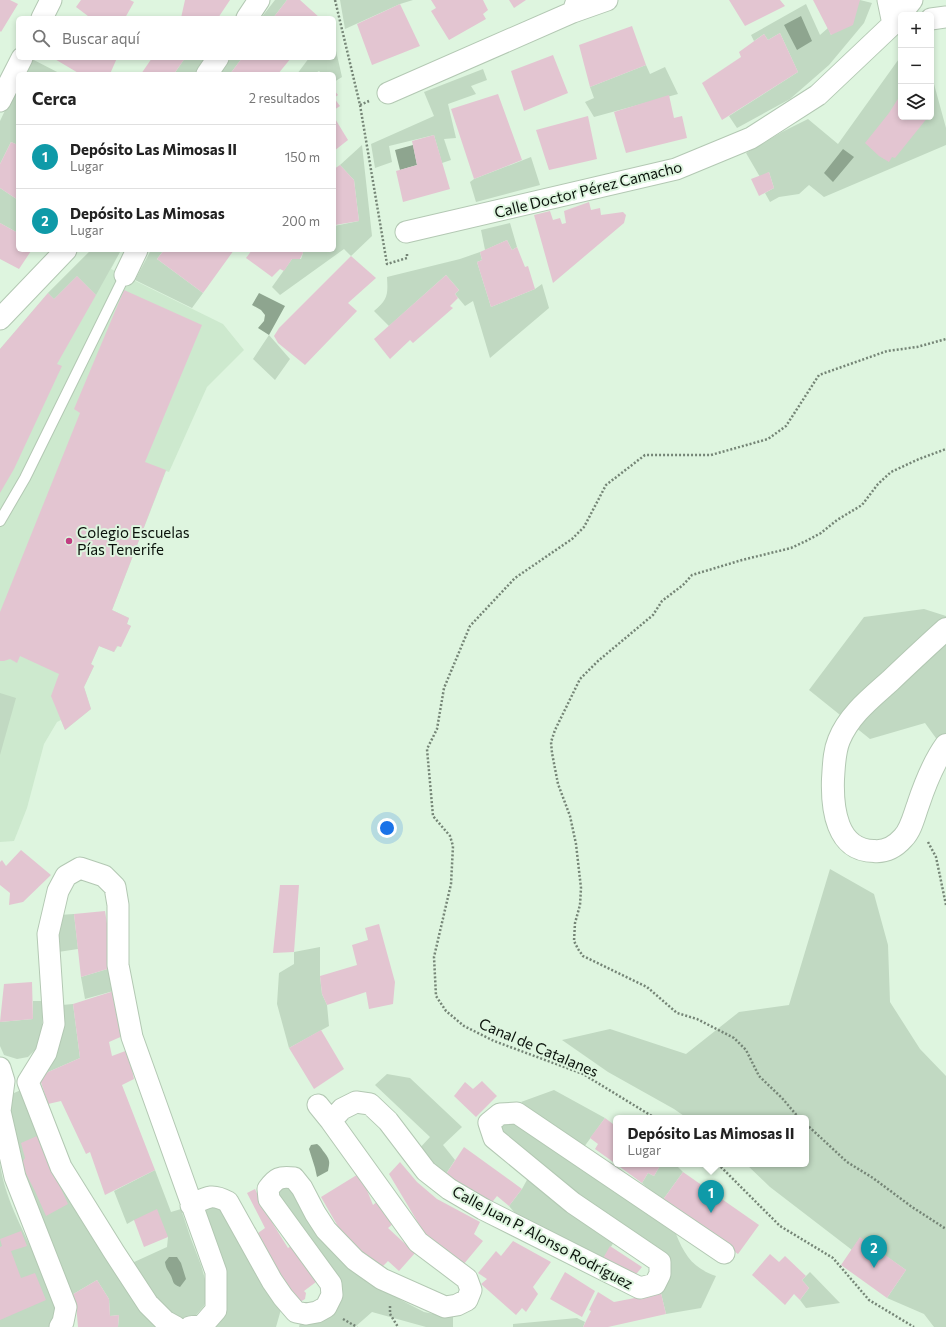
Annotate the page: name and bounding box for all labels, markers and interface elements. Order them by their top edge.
map controls [898,12,934,120]
button: + [898,12,934,48]
search box [16,16,336,60]
icon: search [30,27,52,49]
text: Buscar aquí [62,29,140,47]
button: − [898,48,934,84]
button: layers [898,84,934,120]
text: Cerca [32,88,77,109]
text: 2 resultados [249,90,320,106]
text: Depósito Las Mimosas II [70,140,237,158]
text: 1 [42,149,48,165]
text: 150 m [285,149,320,165]
street label: Calle Doctor Pérez Camacho [492,157,684,221]
text: Lugar [70,158,104,174]
text: Depósito Las Mimosas [70,204,225,222]
text: 2 [41,213,49,229]
text: 200 m [282,213,320,229]
text: Lugar [70,222,104,238]
place label: Colegio Escuelas Pías Tenerife [77,523,190,558]
marker: Colegio Escuelas Pías Tenerife [64,536,74,546]
your location [377,818,397,838]
street label: Canal de Catalanes [477,1014,601,1080]
popup [613,1115,809,1167]
text: Depósito Las Mimosas II [627,1124,795,1142]
text: Lugar [627,1142,661,1158]
pin: 1 [698,1180,724,1213]
street label: Calle Juan P. Alonso Rodríguez [450,1182,636,1292]
pin: 2 [861,1235,887,1268]

